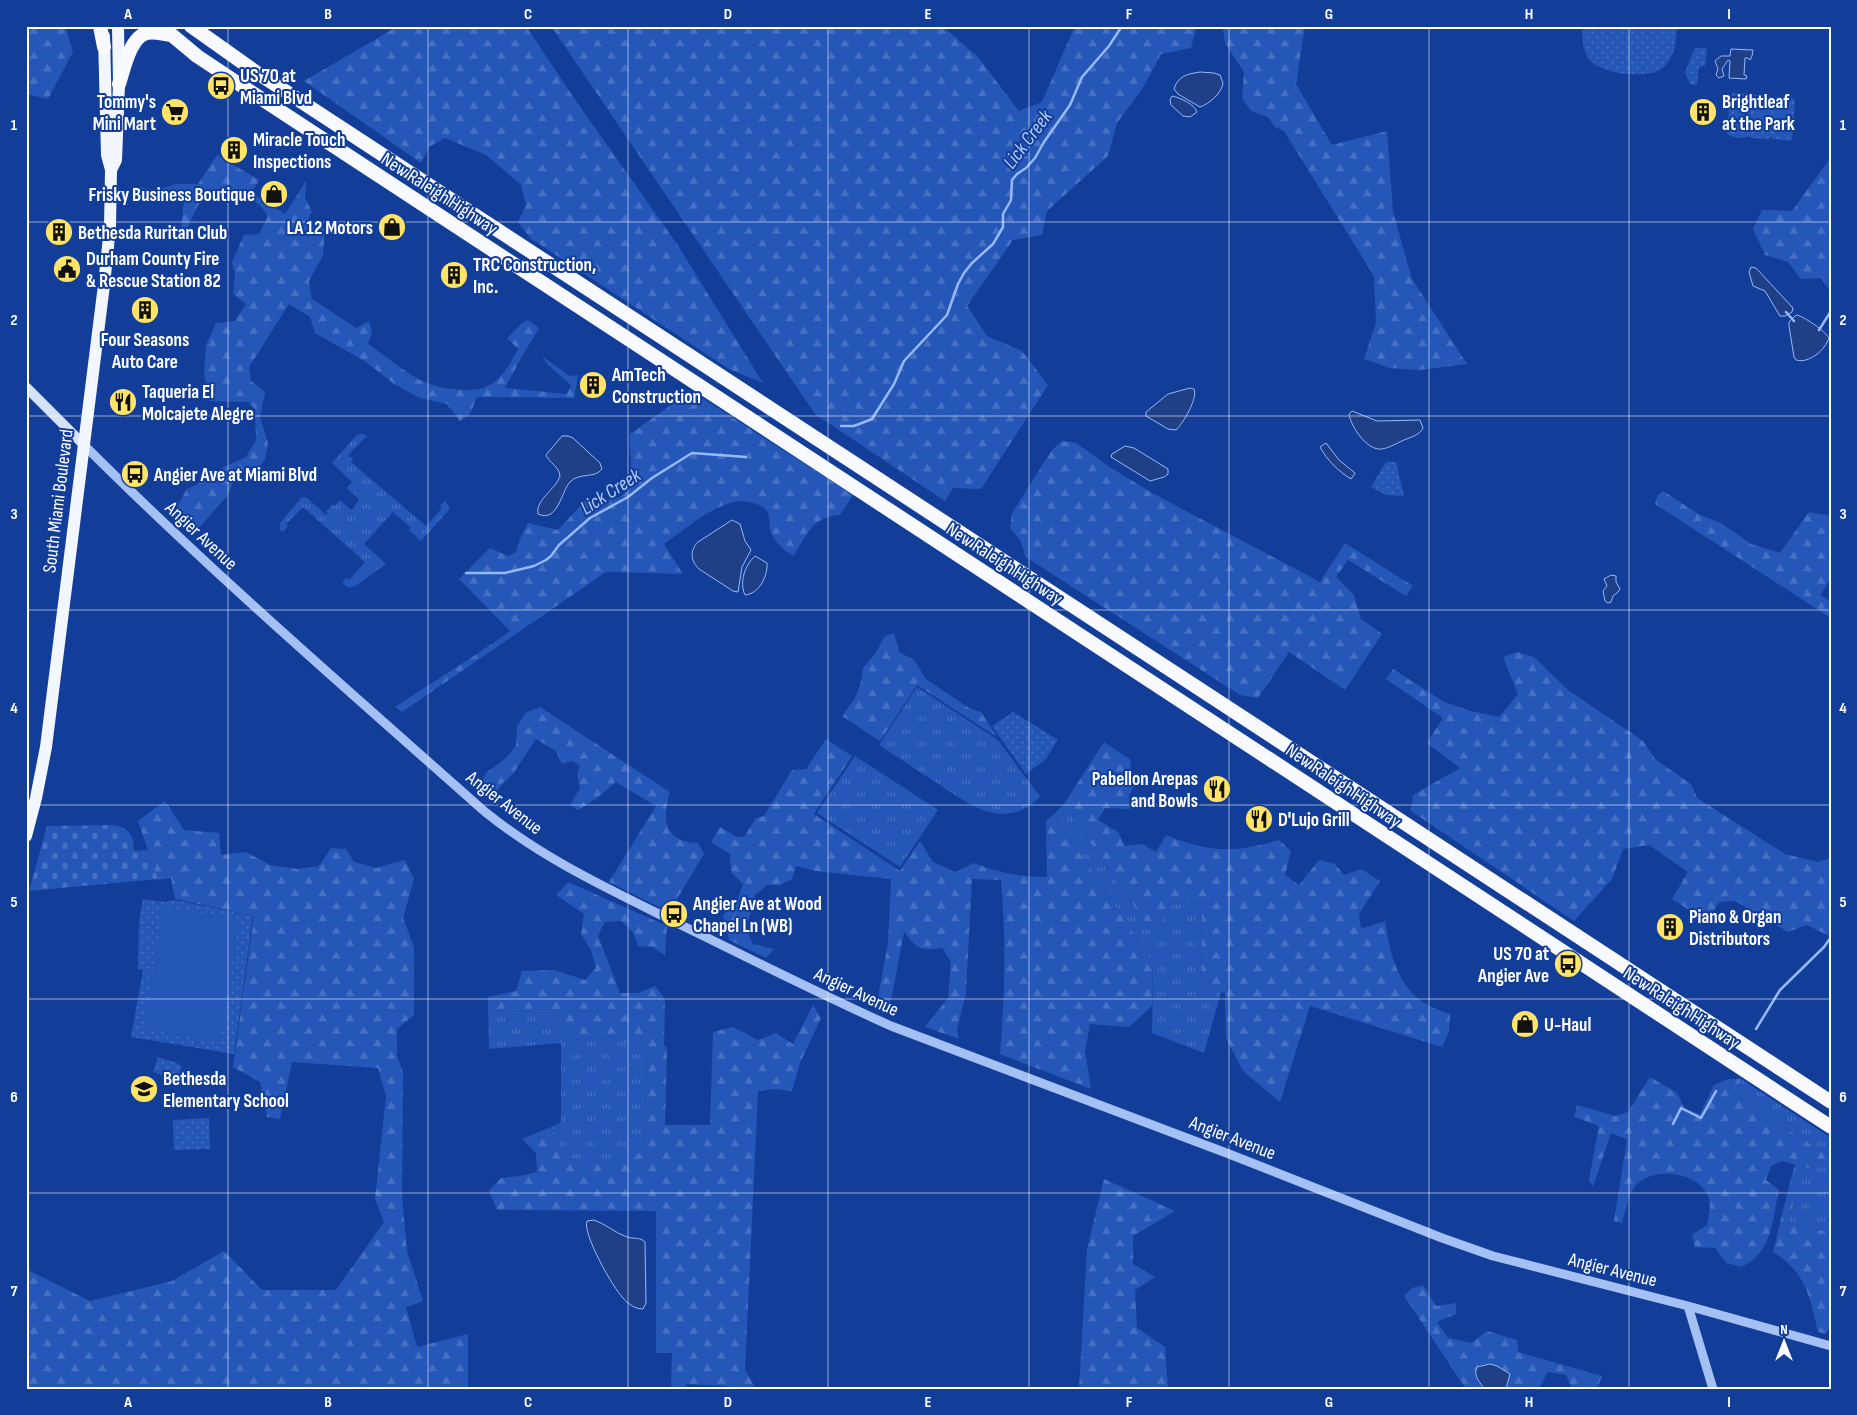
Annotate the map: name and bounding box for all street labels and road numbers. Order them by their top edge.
street label: New Raleigh Highway [377,148,502,241]
street label: South Miami Boulevard [38,428,79,574]
street label: Angier Avenue [159,496,242,575]
street label: New Raleigh Highway [942,518,1067,611]
street label: New Raleigh Highway [1281,739,1406,834]
street label: Angier Avenue [461,766,547,840]
street label: Angier Avenue [810,962,902,1022]
street label: New Raleigh Highway [1619,962,1744,1055]
street label: Angier Avenue [1185,1111,1279,1165]
street label: Angier Avenue [1565,1248,1659,1293]

